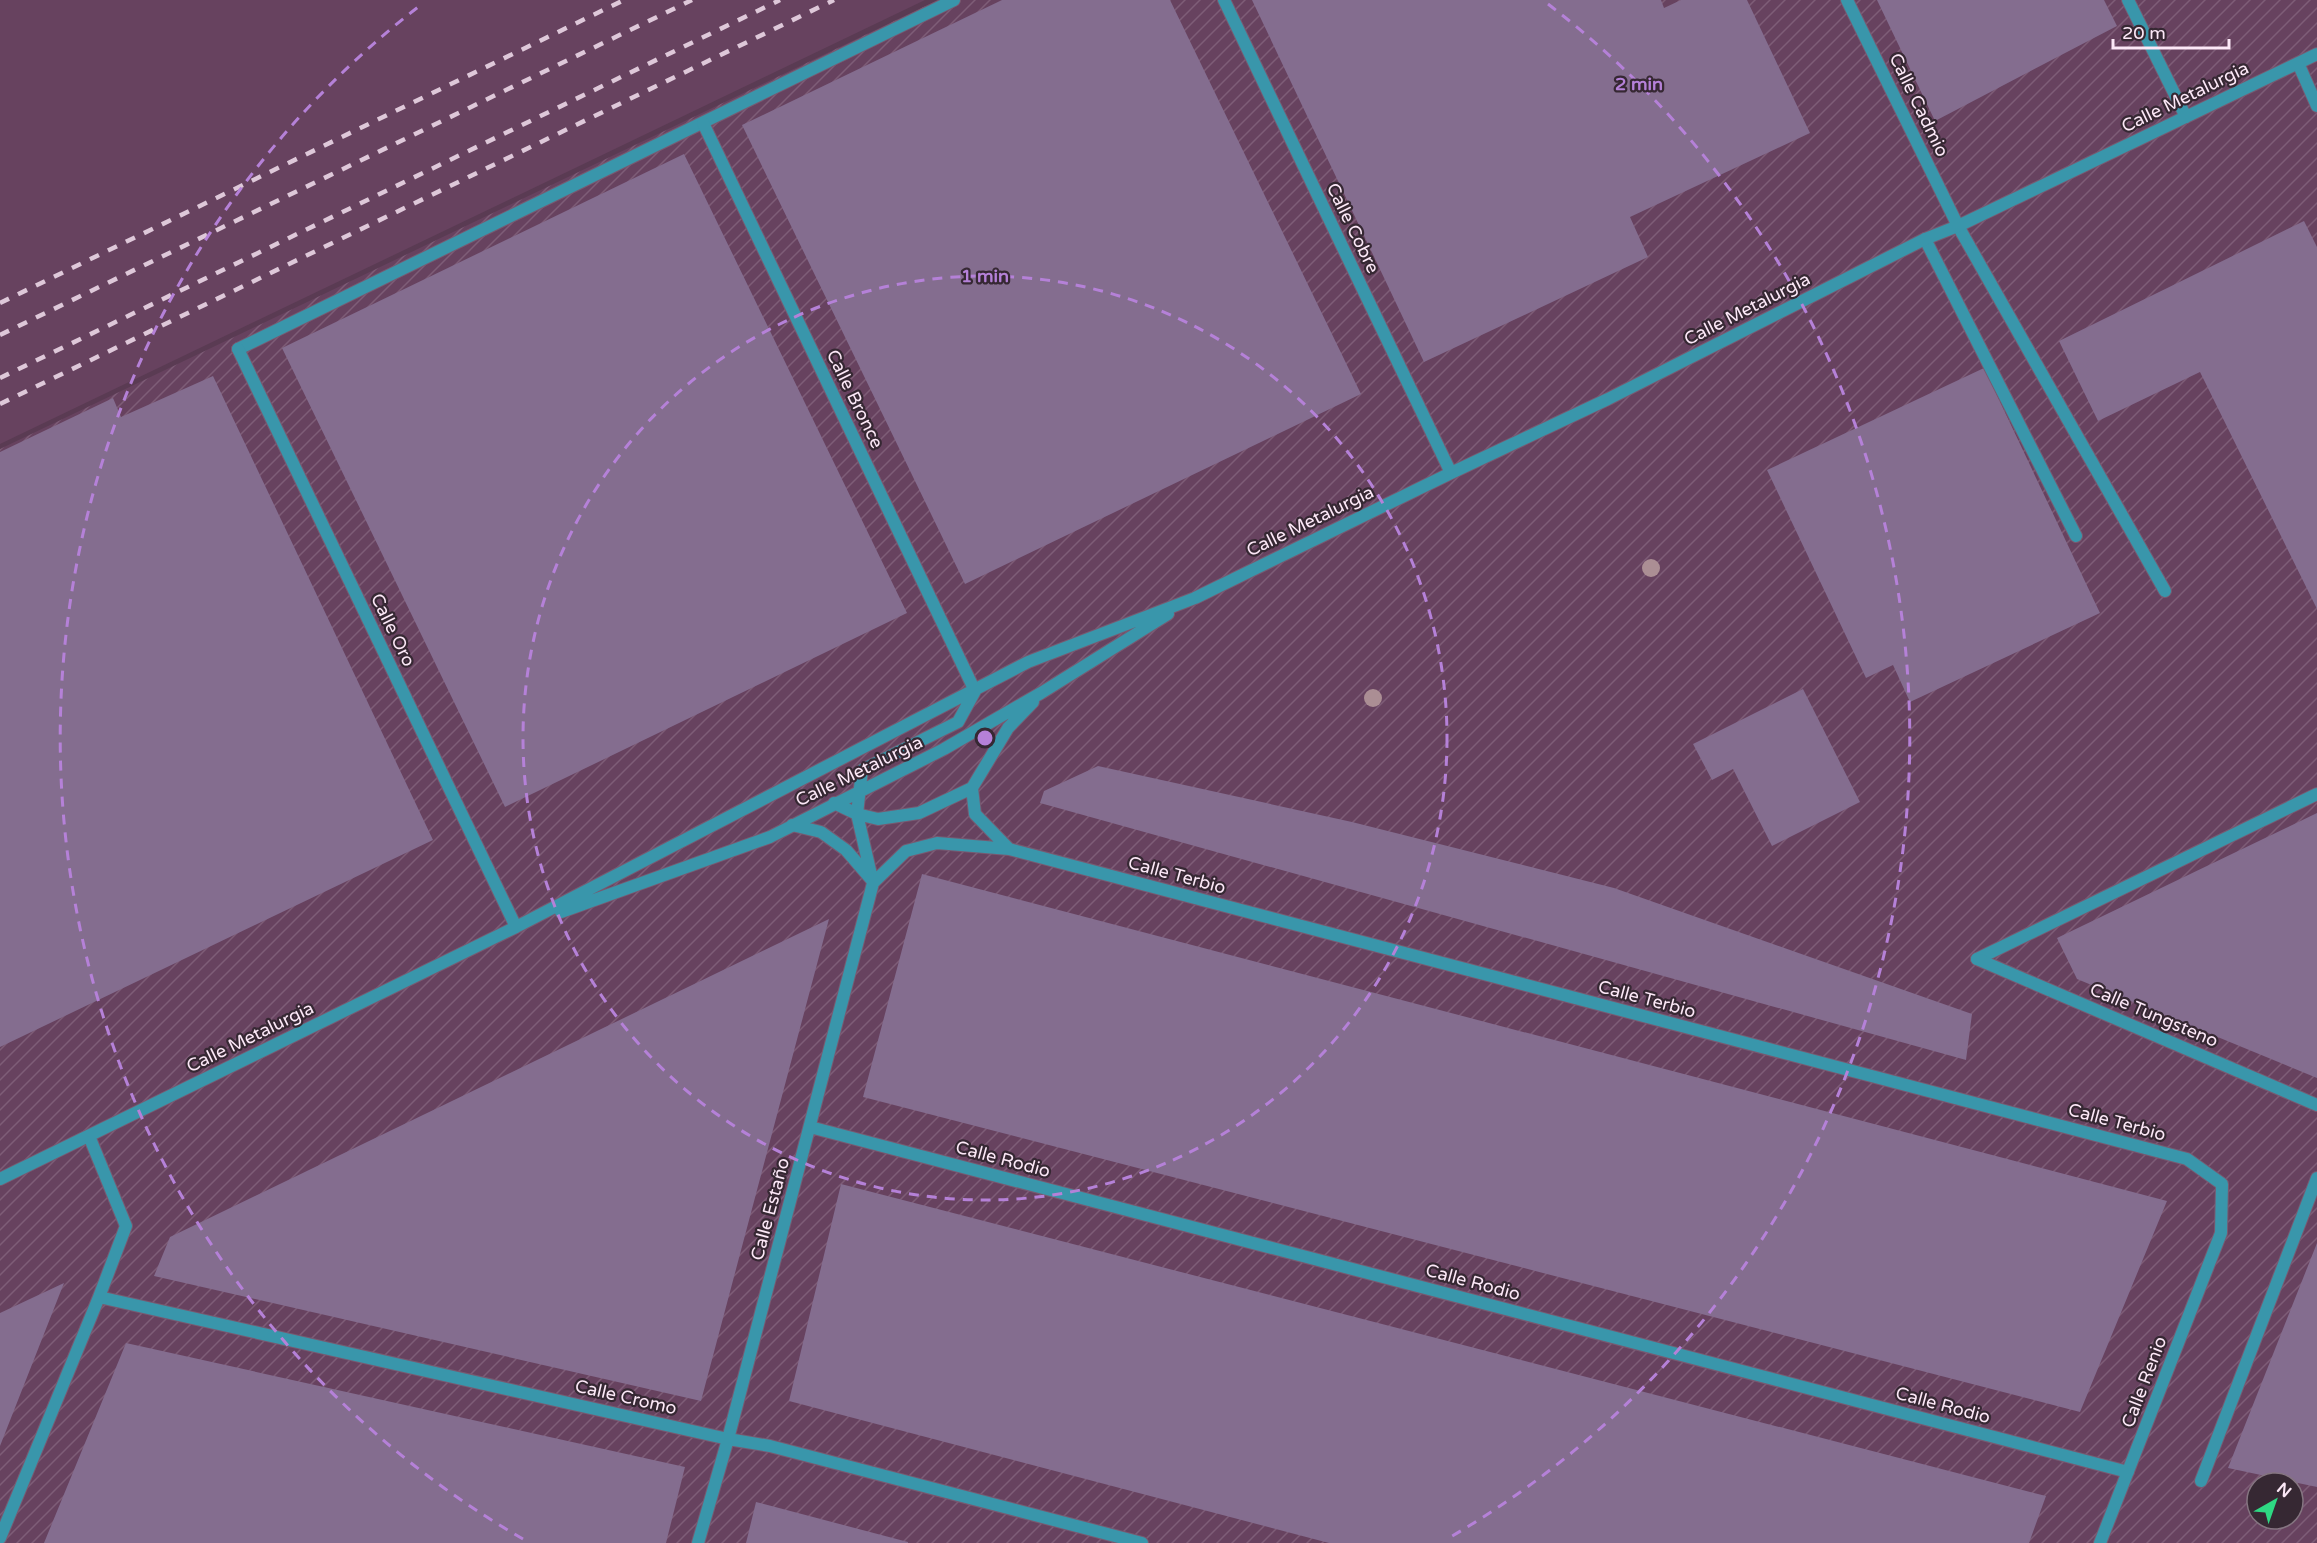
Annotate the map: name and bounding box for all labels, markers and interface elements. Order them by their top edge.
scale bar [2113,12,2228,50]
text: 20 m [2122,22,2166,44]
street label: Calle Cadmio [1884,50,1954,160]
street label: Calle Metalurgia [2118,57,2252,137]
text: 2 min [1615,73,1663,95]
street label: Calle Cobre [1322,179,1384,277]
text: 1 min [961,265,1009,287]
street label: Calle Metalurgia [1680,268,1814,350]
street label: Calle Bronce [822,346,888,452]
street label: Calle Metalurgia [1243,481,1377,561]
street label: Calle Oro [366,590,420,670]
centre of rings [975,728,995,748]
street label: Calle Metalurgia [792,731,926,811]
street label: Calle Terbio [1126,851,1228,899]
street label: Calle Terbio [1596,975,1698,1023]
street label: Calle Tungsteno [2087,978,2221,1052]
street label: Calle Metalurgia [183,997,317,1077]
street label: Calle Terbio [2066,1098,2168,1146]
street label: Calle Rodio [953,1136,1053,1182]
street label: Calle Estaño [746,1155,794,1263]
street label: Calle Rodio [1423,1259,1523,1305]
street label: Calle Renio [2117,1333,2171,1431]
street label: Calle Cromo [573,1375,679,1419]
street label: Calle Rodio [1893,1382,1993,1428]
north arrow [2245,1471,2305,1531]
text: N [2273,1478,2295,1502]

